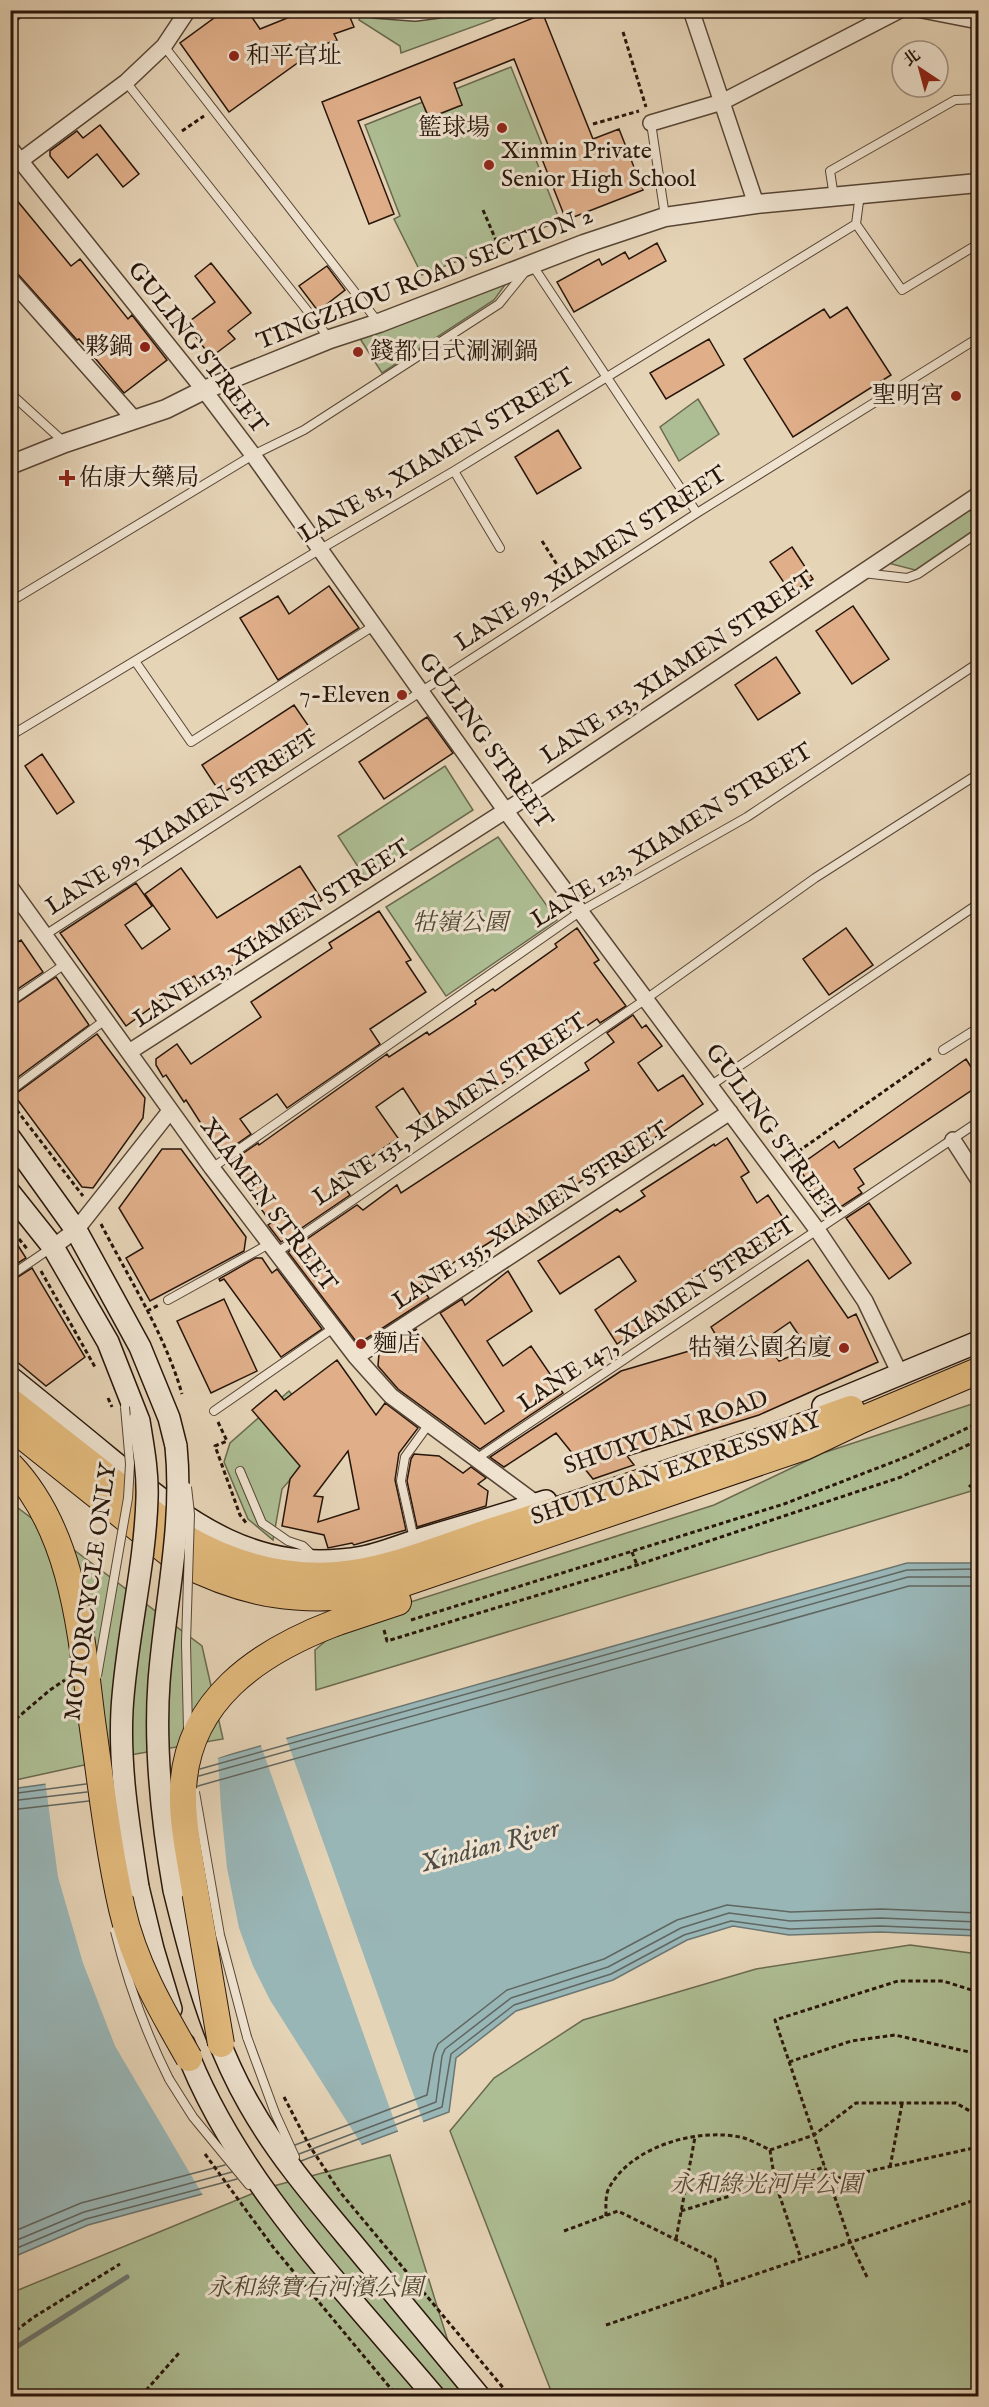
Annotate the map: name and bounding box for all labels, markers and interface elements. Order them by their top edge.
north arrow [890,39,950,99]
place label: 和平官址 [246,41,342,72]
text: 北 [900,46,925,71]
marker: 和平官址 [227,49,241,63]
place label: 籃球場 [418,113,490,144]
marker: 籃球場 [495,121,509,135]
place label: Xinmin Private Senior High School [501,136,696,195]
marker: Xinmin Private Senior High School [482,158,496,172]
street label: TINGZHOU ROAD SECTION 2 [252,200,598,358]
street label: GULING STREET [120,256,274,441]
place label: 夥鍋 [85,332,133,363]
place label: 錢都日式涮涮鍋 [370,337,538,368]
marker: 夥鍋 [138,340,152,354]
marker: 錢都日式涮涮鍋 [351,345,365,359]
street label: LANE 81, XIAMEN STREET [294,361,581,551]
place label: 聖明宮 [872,381,944,412]
marker: 聖明宮 [949,389,963,403]
street label: LANE 99, XIAMEN STREET [449,459,733,659]
place label: 佑康大藥局 [79,463,199,494]
marker: 佑康大藥局 [60,471,74,485]
street label: LANE 113, XIAMEN STREET [535,564,821,771]
street label: GULING STREET [411,647,560,835]
place label: 7-Eleven [299,680,390,711]
marker: 7-Eleven [395,688,409,702]
street label: LANE 99, XIAMEN STREET [40,723,324,923]
street label: LANE 123, XIAMEN STREET [525,736,819,936]
street label: LANE 113, XIAMEN STREET [128,832,417,1035]
park label: 牯嶺公園 [412,908,512,939]
street label: LANE 131, XIAMEN STREET [307,1006,593,1213]
street label: GULING STREET [698,1038,847,1226]
street label: XIAMEN STREET [192,1112,344,1299]
street label: LANE 135, XIAMEN STREET [387,1114,676,1317]
street label: LANE 147, XIAMEN STREET [512,1210,802,1420]
place label: 麵店 [373,1329,421,1360]
place label: 牯嶺公園名廈 [688,1333,832,1364]
marker: 麵店 [354,1337,368,1351]
marker: 牯嶺公園名廈 [837,1341,851,1355]
street label: SHUIYUAN ROAD [560,1383,772,1483]
street label: SHUIYUAN EXPRESSWAY [527,1404,827,1533]
street label: MOTORCYCLE ONLY [58,1460,125,1723]
water label: Xindian River [416,1811,564,1881]
park label: 永和綠光河岸公園 [670,2170,866,2201]
park label: 永和綠寶石河濱公園 [207,2273,427,2304]

